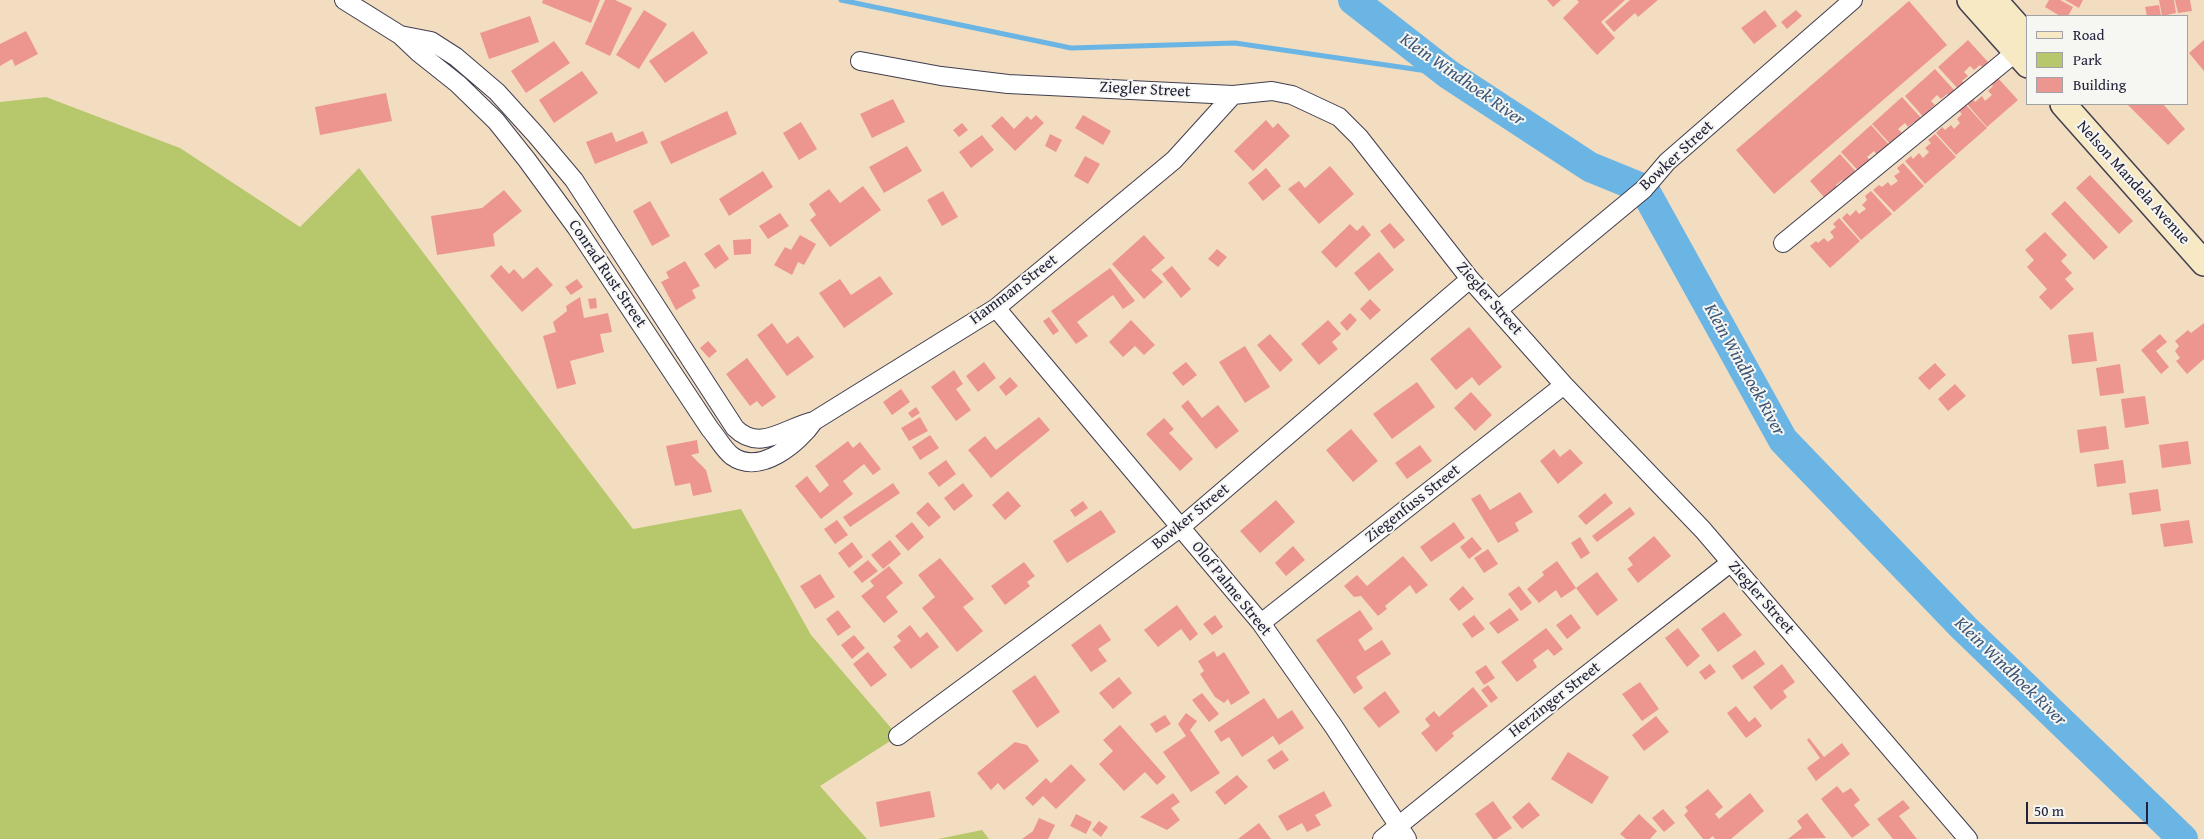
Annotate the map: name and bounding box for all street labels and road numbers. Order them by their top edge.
street label: Ziegler Street [1099,78,1191,102]
street label: Bowker Street [1636,117,1718,195]
street label: Nelson Mandela Avenue [2072,117,2194,249]
street label: Conrad Rust Street [564,216,650,332]
street label: Hamman Street [966,251,1062,329]
street label: Ziegler Street [1452,258,1526,340]
street label: Ziegenfuss Street [1362,461,1464,547]
street label: Bowker Street [1148,480,1234,554]
street label: Olof Palme Street [1187,538,1275,640]
street label: Ziegler Street [1724,557,1798,639]
street label: Herzinger Street [1505,658,1605,742]

